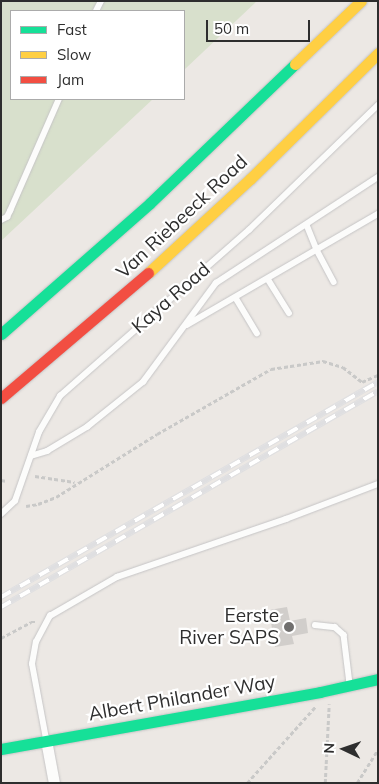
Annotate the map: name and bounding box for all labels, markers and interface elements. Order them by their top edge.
legend [10,10,185,100]
scale bar [209,10,313,42]
text: 50 m [214,19,249,38]
text: Fast [57,20,87,39]
text: Slow [57,45,91,64]
text: Jam [57,70,84,89]
street label: Van Riebeeck Road [112,151,252,283]
street label: Kaya Road [127,258,215,338]
place label: Eerste River SAPS [179,605,279,649]
marker: Eerste River SAPS [283,621,295,633]
street label: Albert Philander Way [87,670,277,726]
north arrow [319,724,369,774]
text: N [320,742,338,754]

